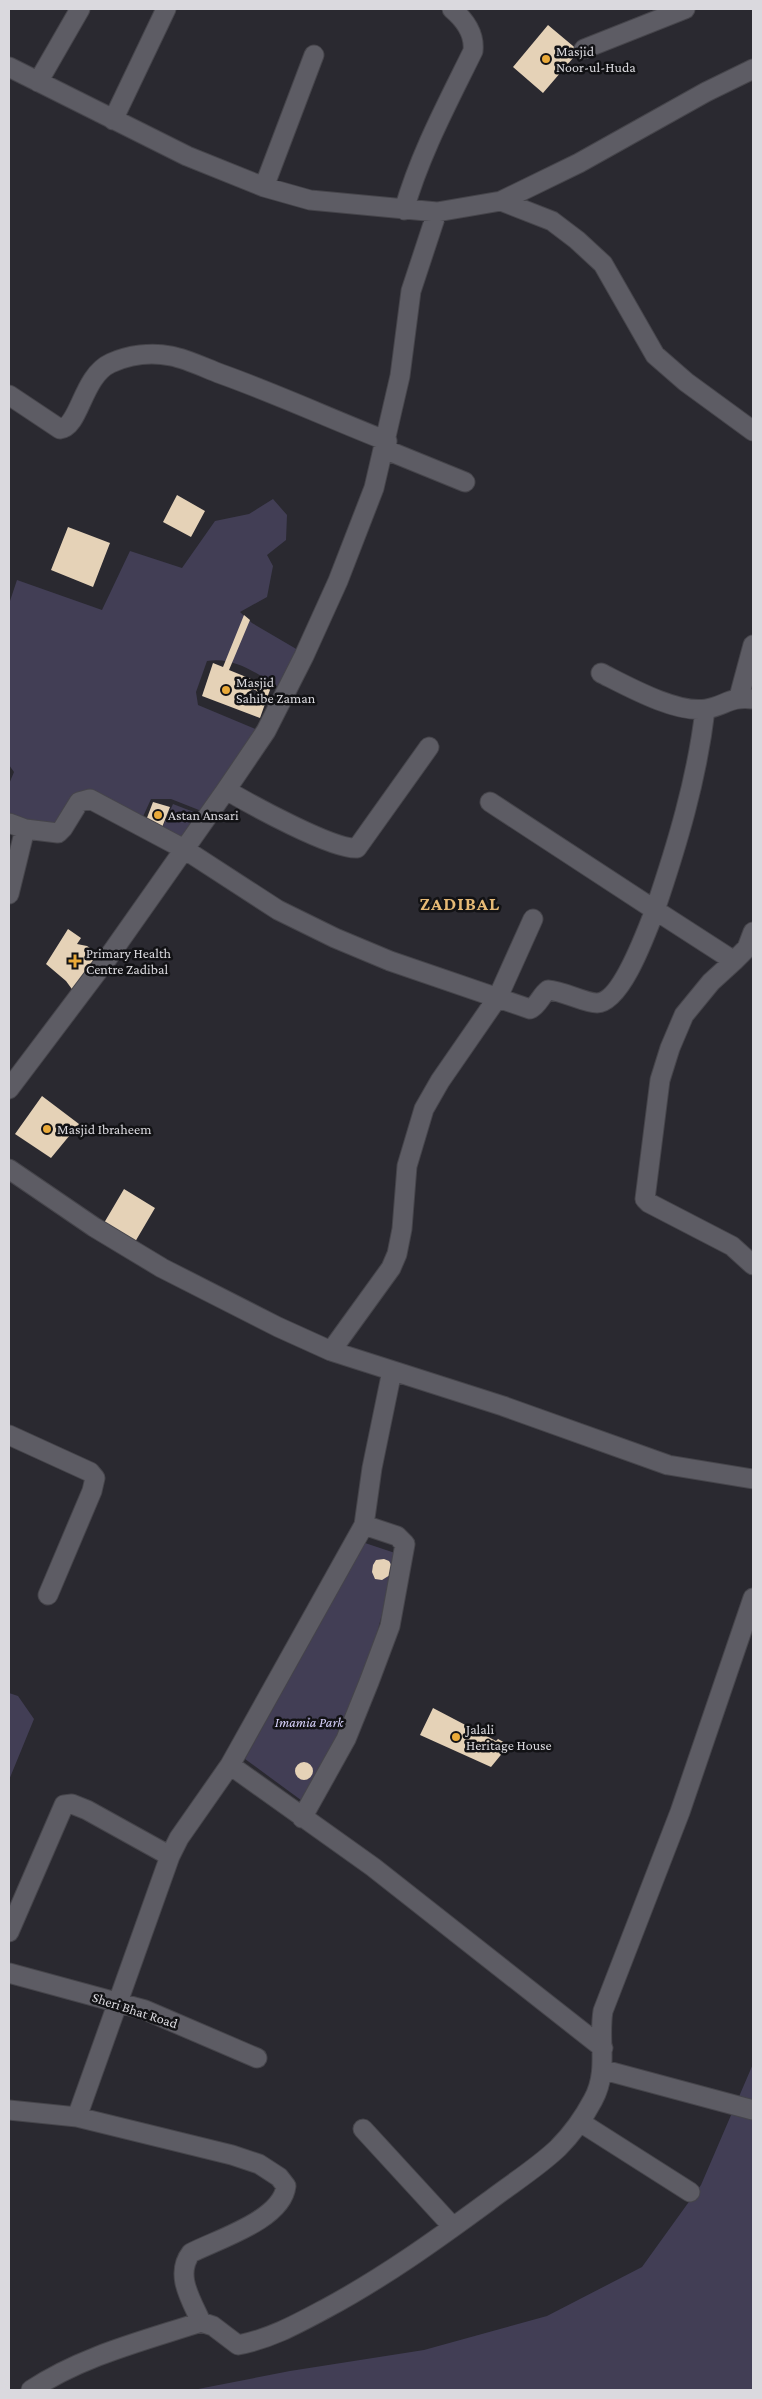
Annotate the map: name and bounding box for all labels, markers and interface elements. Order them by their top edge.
place label: Masjid Noor-ul-Huda [556,43,636,75]
marker: Masjid Noor-ul-Huda [540,53,552,65]
place label: Masjid Sahibe Zaman [236,674,316,706]
marker: Masjid Sahibe Zaman [220,684,232,696]
place label: Astan Ansari [168,807,239,823]
marker: Astan Ansari [152,809,164,821]
district label: ZADIBAL [420,893,500,914]
place label: Primary Health Centre Zadibal [86,945,172,977]
marker: Primary Health Centre Zadibal [68,954,82,968]
place label: Masjid Ibraheem [57,1121,151,1138]
marker: Masjid Ibraheem [41,1123,53,1135]
park label: Imamia Park [275,1714,344,1730]
place label: Jalali Heritage House [464,1721,552,1753]
marker: Jalali Heritage House [450,1731,462,1743]
street label: Sheri Bhat Road [90,1989,180,2032]

